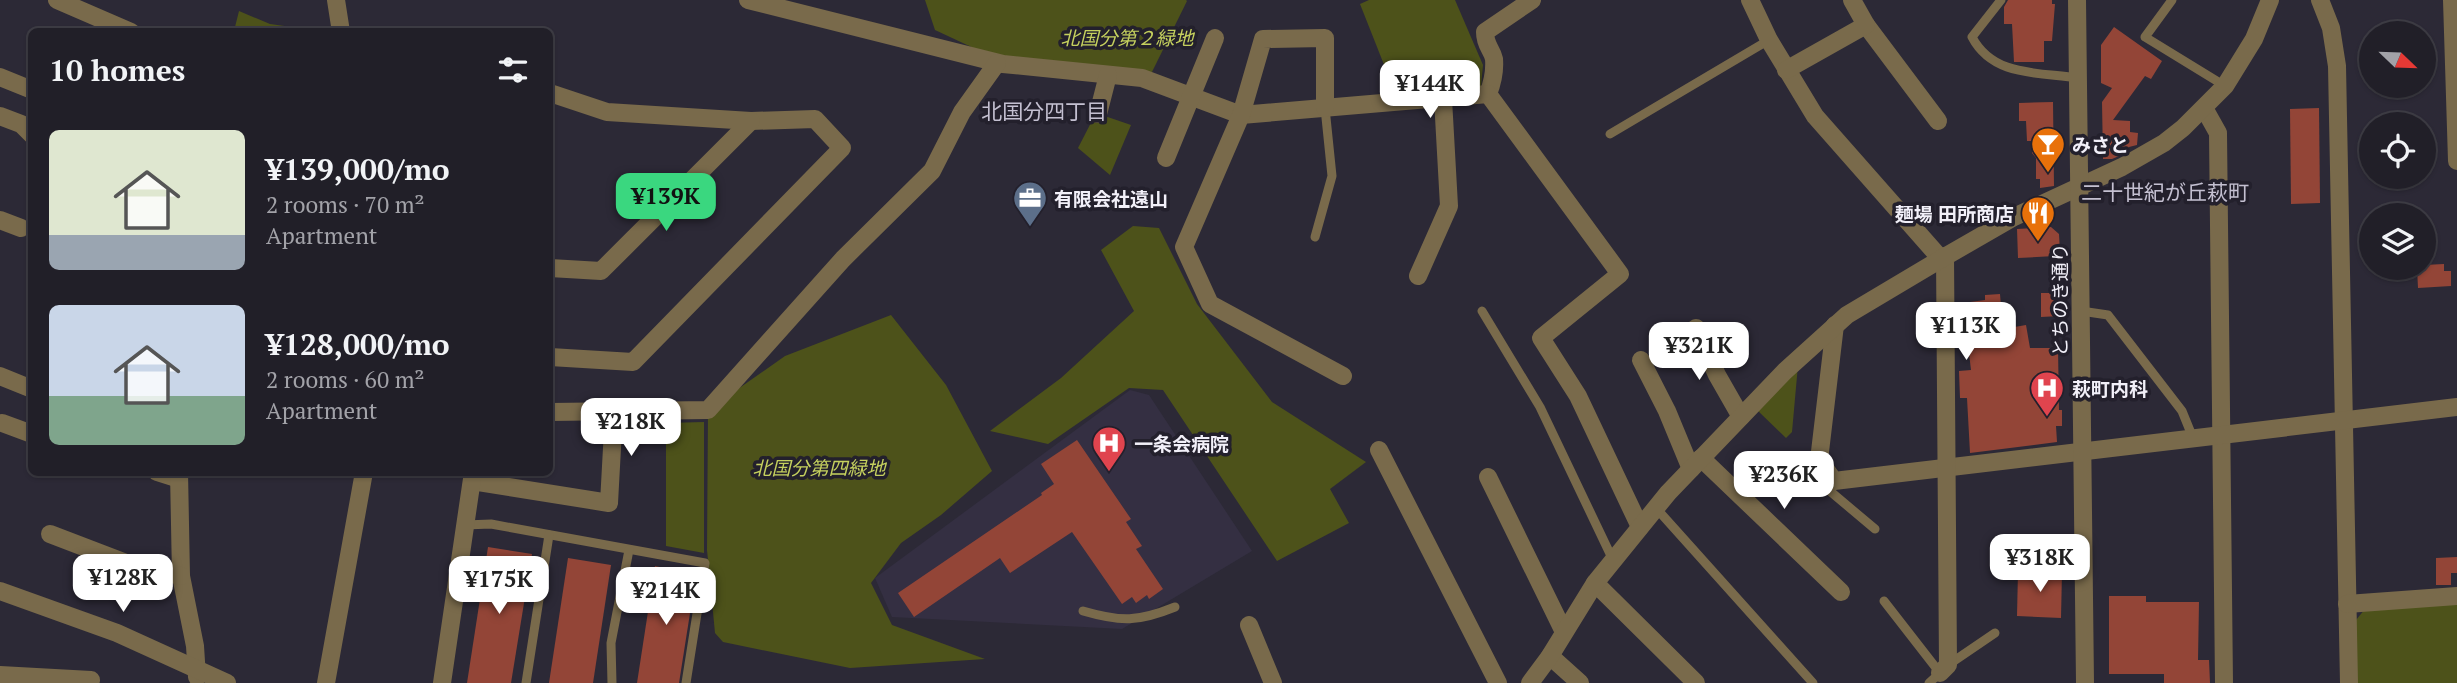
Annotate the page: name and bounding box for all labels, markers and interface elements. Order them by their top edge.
north arrow [2359,21,2436,98]
map controls [2359,21,2436,280]
park label: 北国分第２緑地 [1060,25,1195,50]
text: 10 homes [49,50,185,90]
icon: filters [494,51,532,89]
pin: ¥144K [1381,60,1479,120]
text: ¥144K [1396,67,1464,98]
district label: 北国分四丁目 [981,97,1107,125]
button: locate [2359,112,2436,189]
bar icon: みさと [2029,125,2067,174]
place label: みさと [2072,132,2129,157]
text: ¥139,000/mo [266,149,450,189]
icon: home [105,158,189,242]
pin: ¥139K [617,174,715,233]
district label: 二十世紀が丘萩町 [2081,178,2249,206]
office icon: 有限会社遠山 [1011,179,1049,228]
text: ¥139K [632,180,700,211]
place label: 有限会社遠山 [1054,186,1168,211]
text: 2 rooms · 70 m² [266,189,425,220]
restaurant icon: 麺場 田所商店 [2019,194,2057,243]
place label: 麺場 田所商店 [1895,201,2014,226]
button: layers [2359,203,2436,280]
text: Apartment [266,220,377,251]
street label: とちのき通り [2047,243,2072,357]
pin: ¥113K [1917,302,2015,362]
text: ¥113K [1932,309,2000,340]
pin: ¥321K [1650,322,1748,382]
text: ¥128,000/mo [266,324,450,364]
text: ¥321K [1665,329,1733,360]
icon: home [105,333,189,417]
text: 2 rooms · 60 m² [266,364,425,395]
hospital icon: 萩町内科 [2028,369,2066,418]
place label: 萩町内科 [2072,376,2148,401]
text: Apartment [266,395,377,426]
pin: ¥218K [582,398,680,458]
text: ¥218K [597,405,665,436]
hospital icon: 一条会病院 [1090,424,1128,473]
place label: 一条会病院 [1134,431,1229,456]
pin: ¥236K [1735,452,1833,511]
park label: 北国分第四緑地 [752,455,887,480]
text: ¥236K [1750,458,1818,489]
pin: ¥318K [1991,534,2089,594]
text: ¥318K [2006,541,2074,572]
pin: ¥128K [74,554,172,614]
pin: ¥175K [450,556,548,616]
text: ¥128K [89,561,157,592]
text: ¥175K [465,563,533,594]
pin: ¥214K [617,568,715,627]
text: ¥214K [632,574,700,605]

